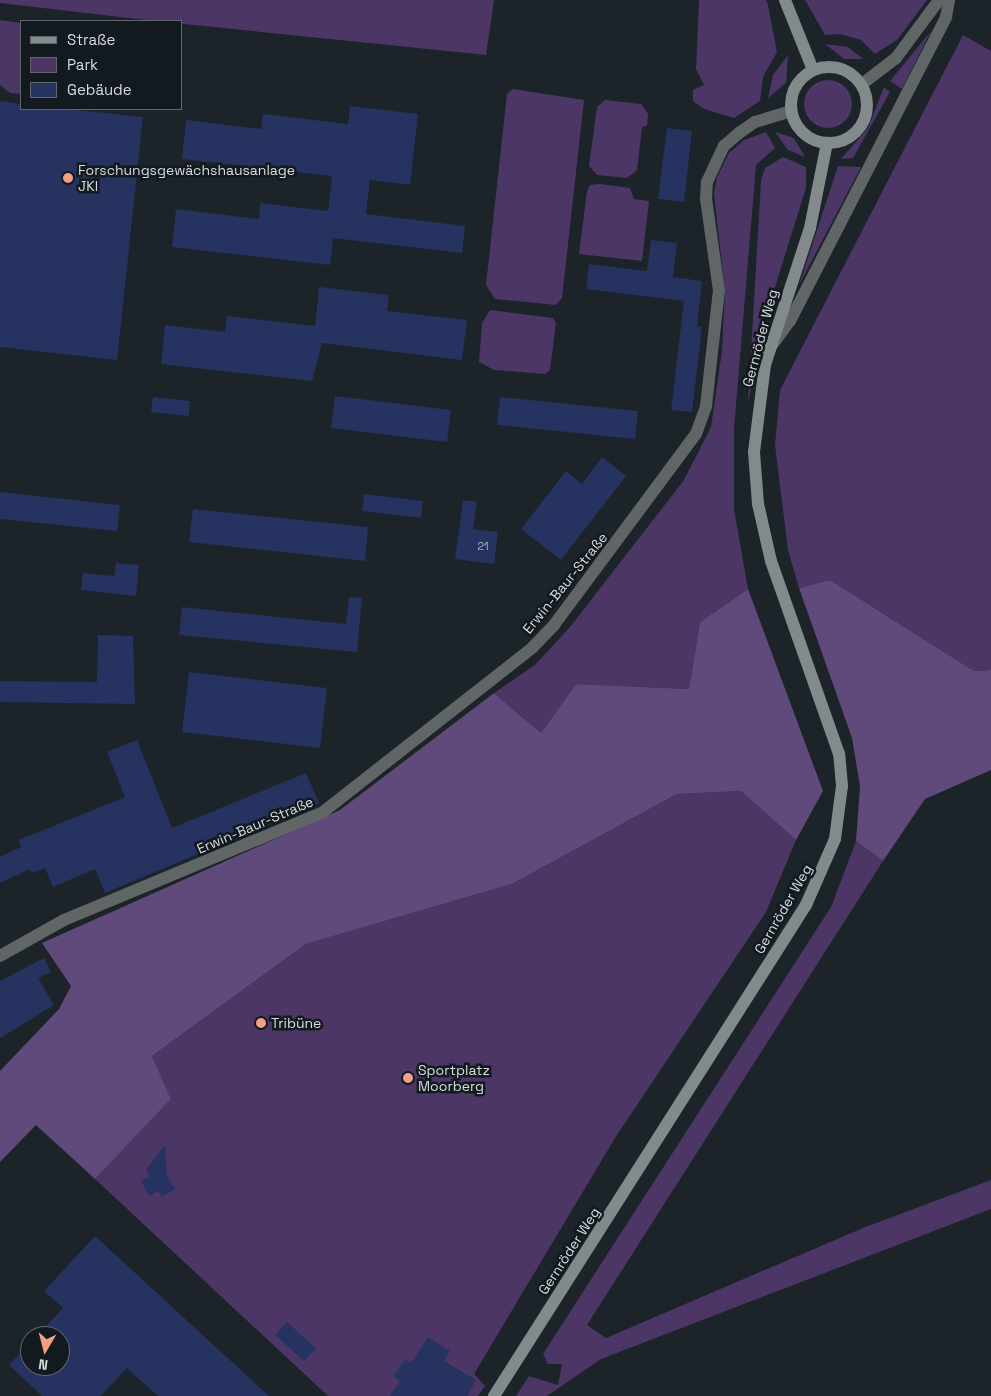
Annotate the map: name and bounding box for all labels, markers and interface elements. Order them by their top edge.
legend [20,20,182,110]
text: Straße [67,30,115,49]
text: Park [67,55,98,74]
text: Gebäude [67,80,132,99]
place label: Forschungsgewächshausanlage JKI [78,162,295,194]
marker: Forschungsgewächshausanlage JKI [62,172,74,184]
street label: Gernröder Weg [739,287,781,389]
street label: Erwin-Baur-Straße [519,529,611,637]
house number: 21 [477,539,489,553]
street label: Erwin-Baur-Straße [194,793,316,857]
street label: Gernröder Weg [751,861,815,957]
place label: Tribüne [271,1015,321,1031]
marker: Tribüne [255,1017,267,1029]
place label: Sportplatz Moorberg [418,1062,490,1094]
marker: Sportplatz Moorberg [402,1072,414,1084]
street label: Gernröder Weg [535,1204,603,1298]
north arrow [20,1326,70,1376]
text: N [37,1355,49,1374]

